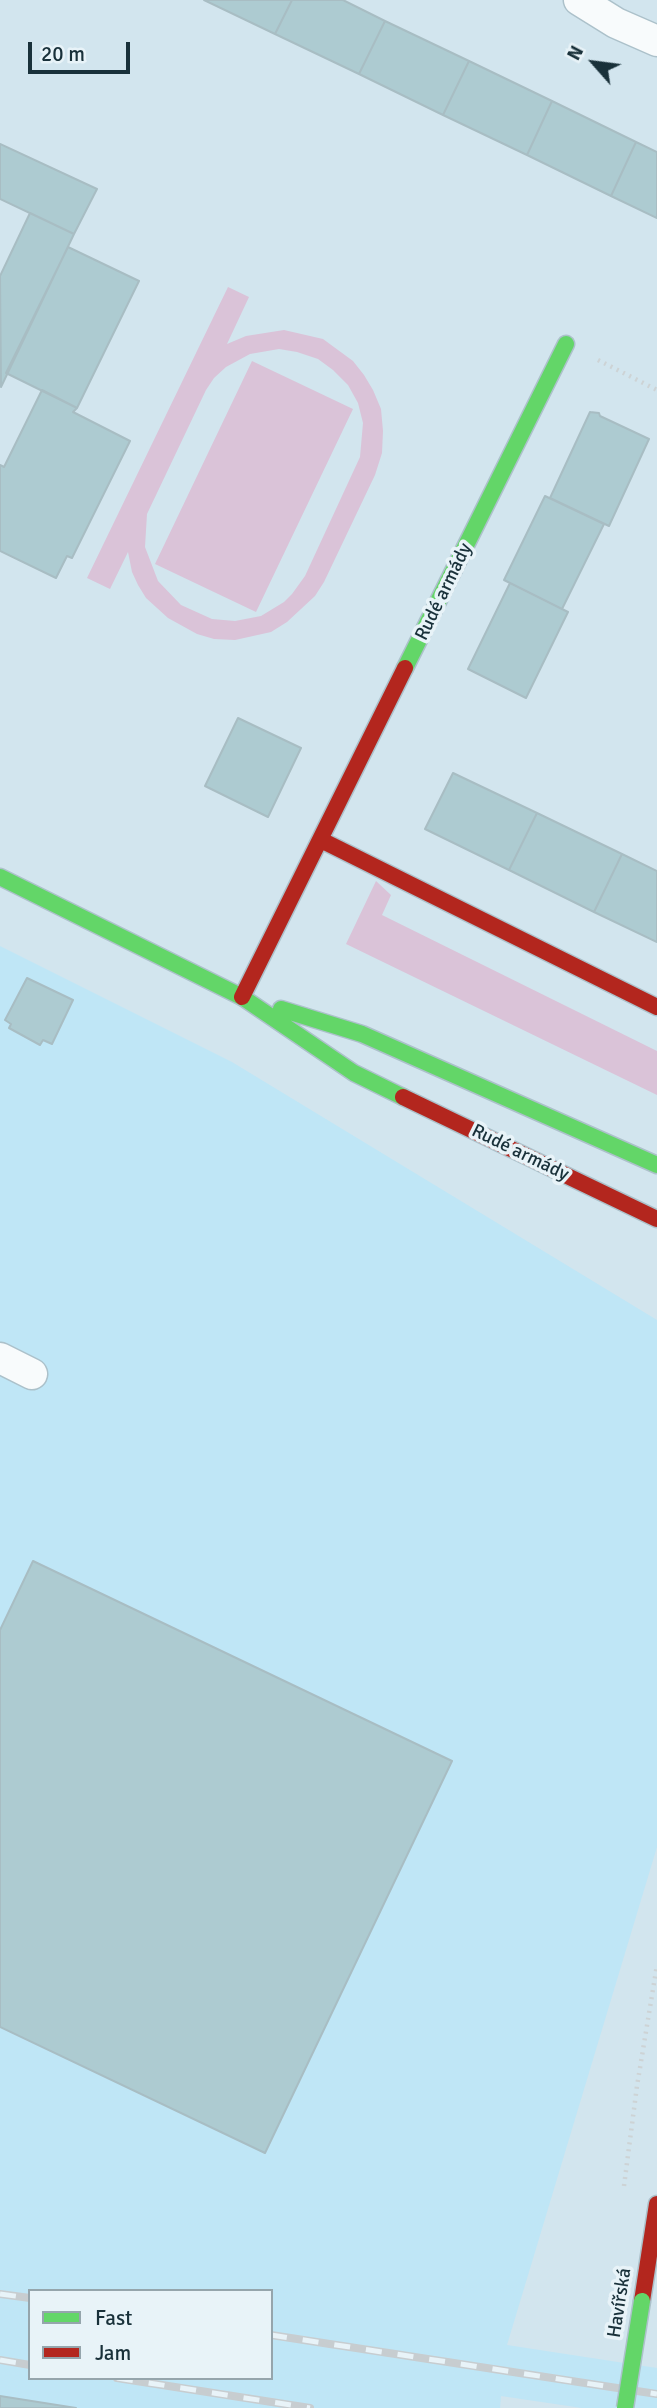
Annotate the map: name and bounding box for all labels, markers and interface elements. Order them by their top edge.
scale bar [32,28,133,72]
north arrow [559,28,629,98]
text: 20 m [41,41,85,67]
text: N [562,42,589,65]
street label: Rudé armády [411,540,477,644]
street label: Rudé armády [468,1120,572,1186]
street label: Havířská [603,2266,637,2340]
legend [28,2289,273,2380]
text: Fast [95,2305,132,2331]
text: Jam [95,2340,131,2366]

